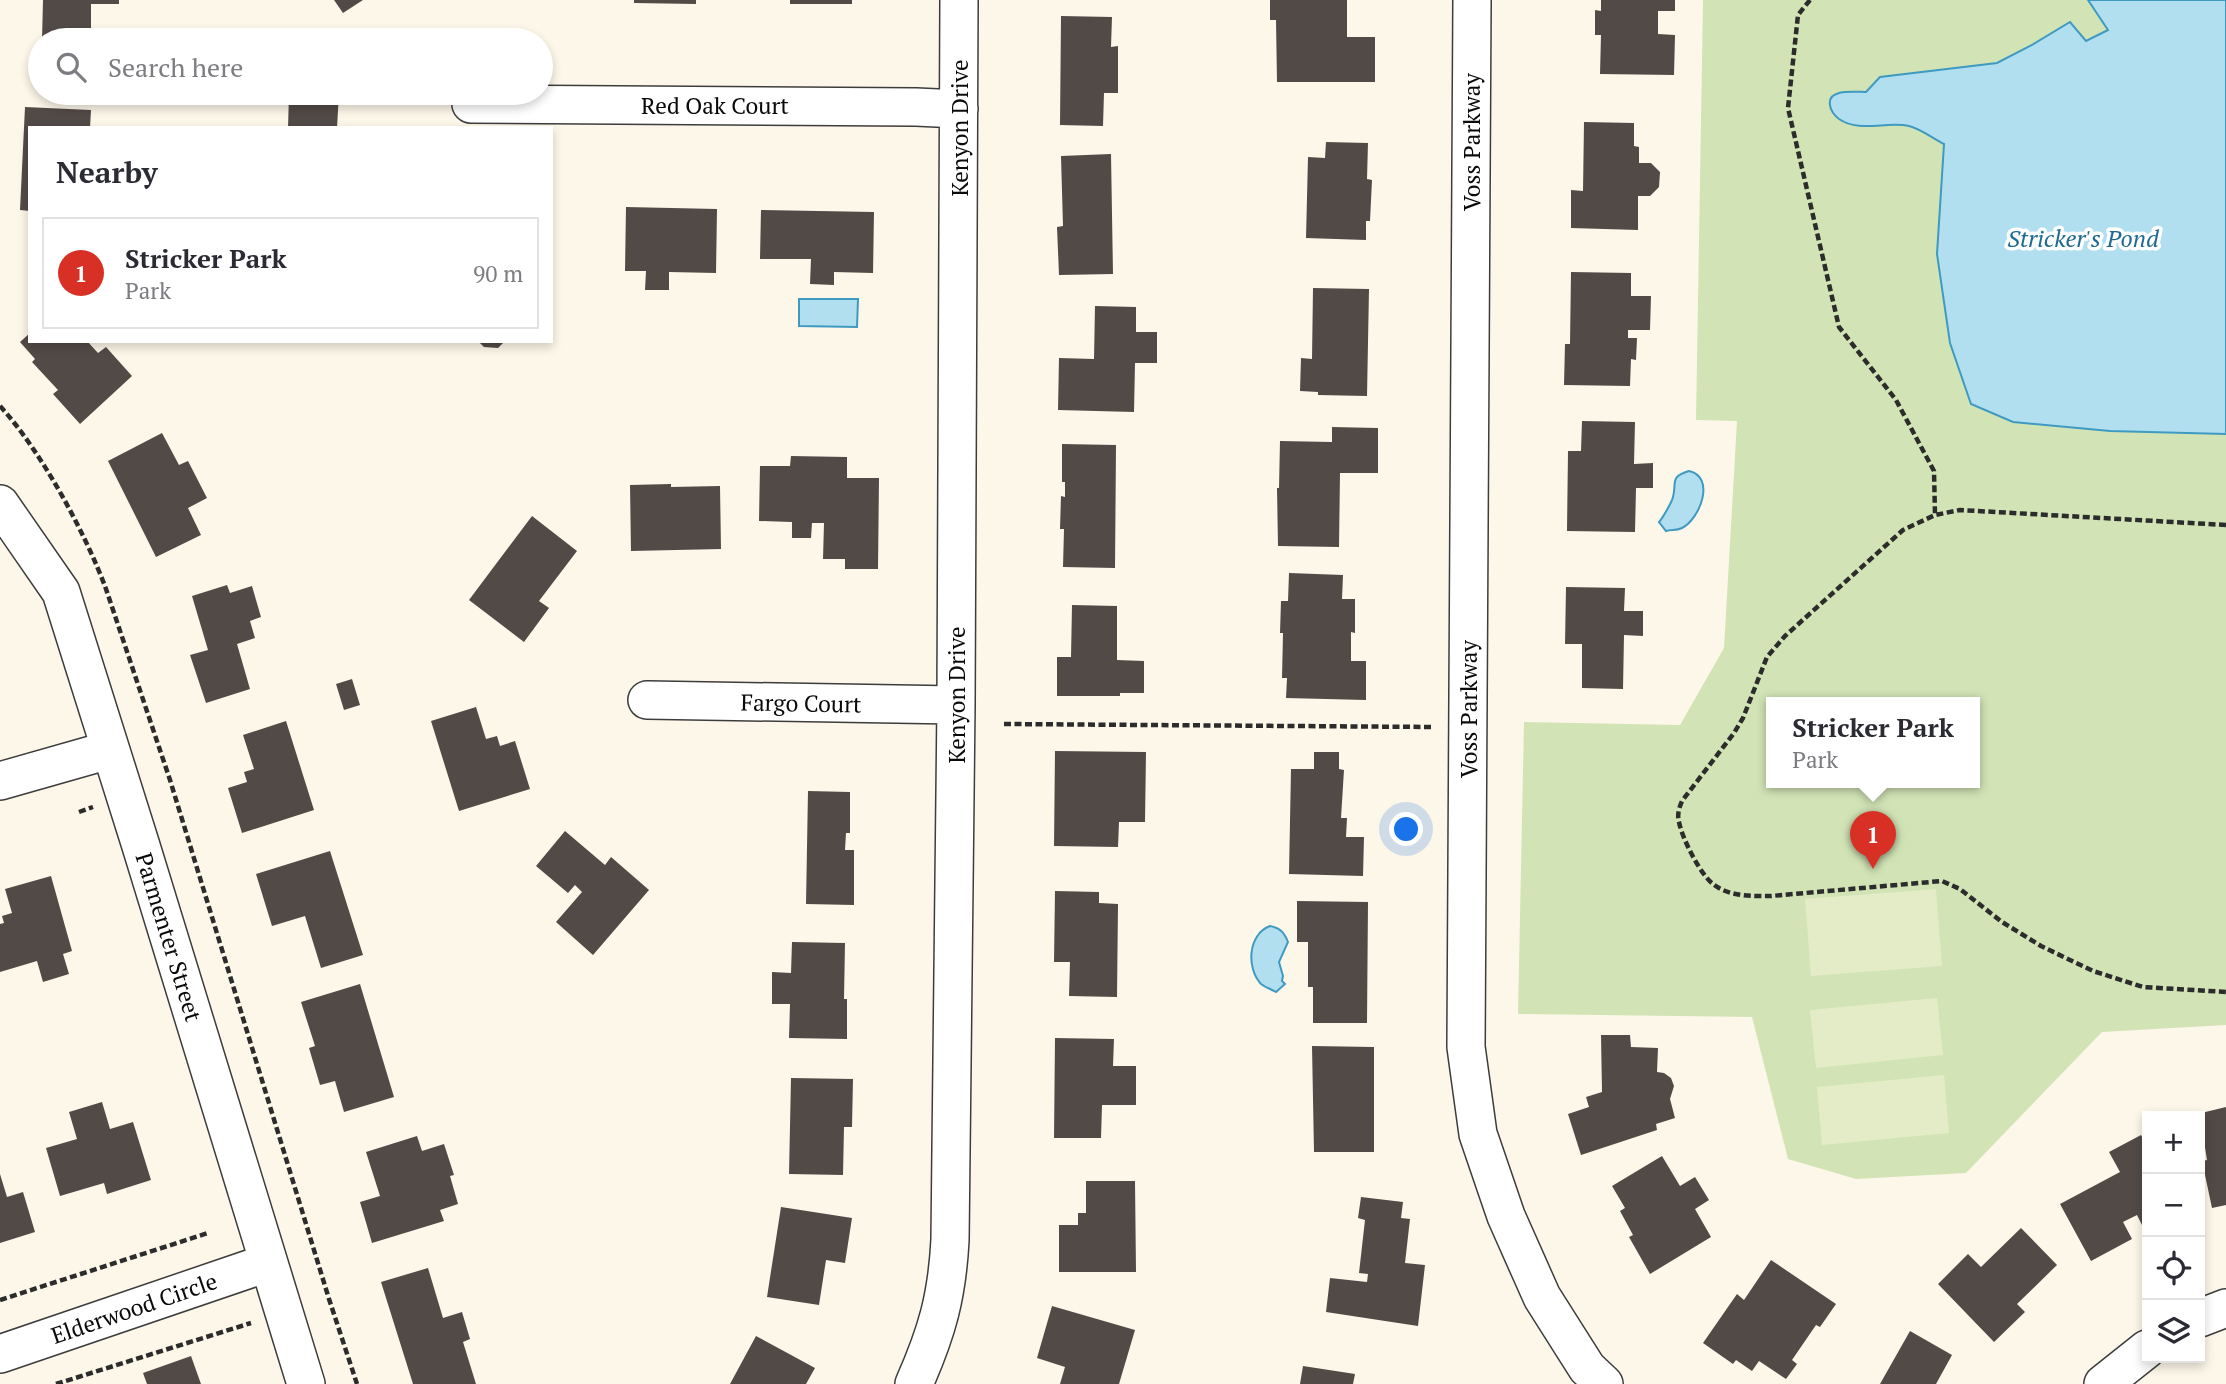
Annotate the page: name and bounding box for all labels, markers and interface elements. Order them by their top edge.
search box [28,28,553,105]
icon: search [52,48,90,86]
text: Search here [108,50,243,84]
street label: Kenyon Drive [944,59,975,197]
street label: Voss Parkway [1456,73,1487,211]
street label: Red Oak Court [641,90,789,121]
text: Nearby [56,152,158,192]
water label: Stricker's Pond [2007,222,2160,254]
text: Stricker Park [125,241,287,275]
text: 1 [75,258,88,289]
text: 90 m [473,258,523,289]
text: Park [125,275,171,306]
street label: Kenyon Drive [941,626,972,764]
street label: Voss Parkway [1453,640,1484,778]
street label: Fargo Court [740,686,862,720]
popup [1766,697,1980,788]
text: Stricker Park [1792,710,1954,744]
text: Park [1792,744,1838,775]
pin: 1 [1850,811,1896,869]
your location [1389,812,1423,846]
street label: Parmenter Street [129,849,210,1026]
map controls [2142,1111,2205,1363]
button: + [2142,1111,2205,1174]
button: − [2142,1174,2205,1237]
button: locate [2142,1237,2205,1300]
street label: Elderwood Circle [47,1265,221,1351]
button: layers [2142,1300,2205,1363]

